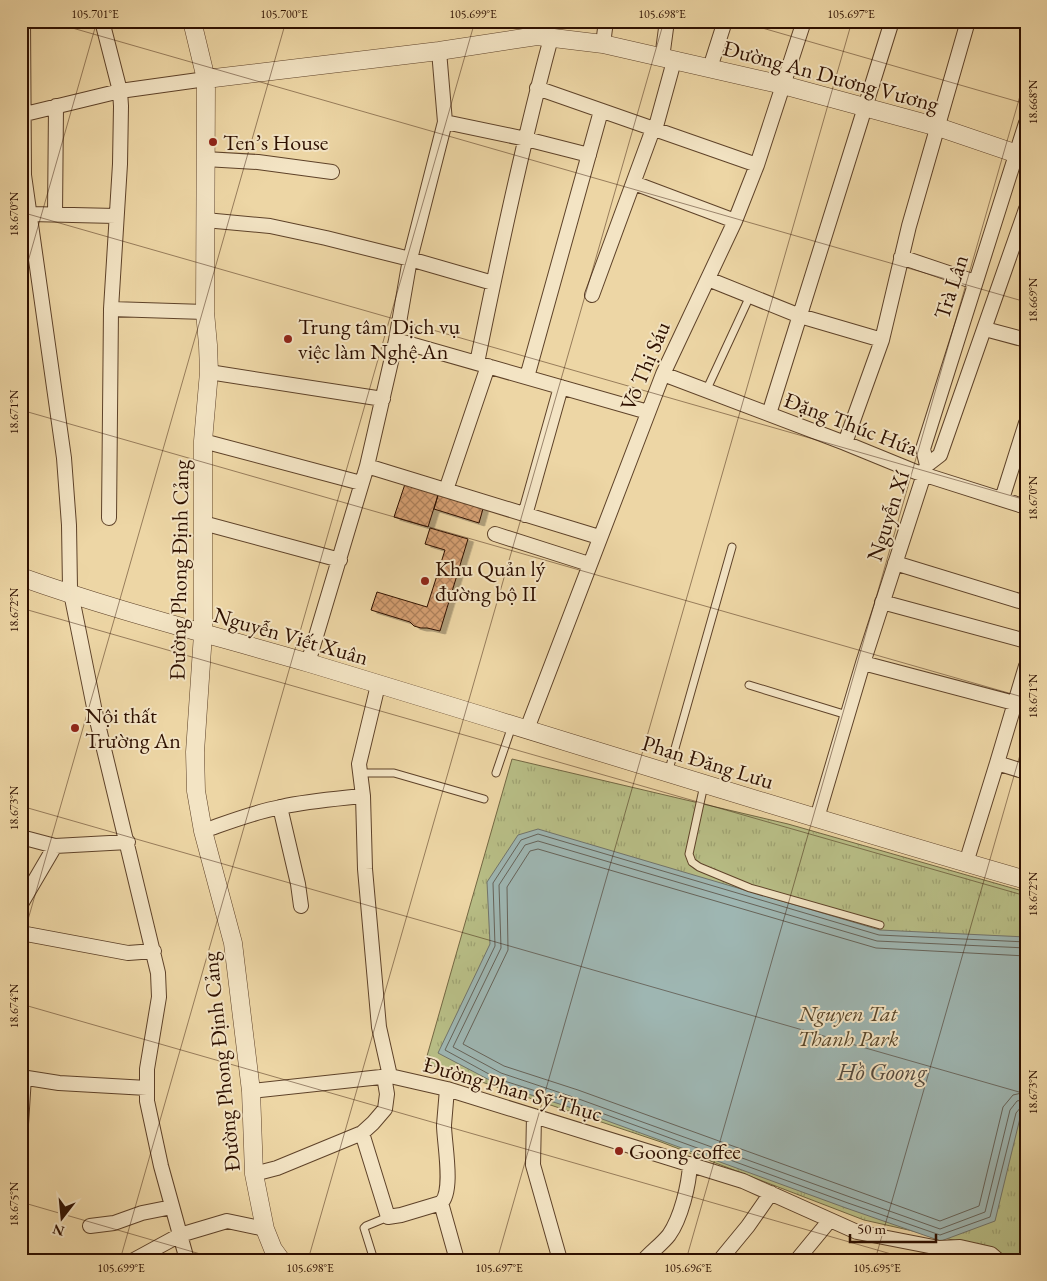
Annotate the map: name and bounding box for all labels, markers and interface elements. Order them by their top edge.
text: 105.701°E [71,6,119,22]
text: 105.700°E [260,6,308,22]
text: 105.699°E [449,6,497,22]
text: 105.698°E [638,6,686,22]
text: 105.697°E [827,6,875,22]
street label: Đường An Dương Vương [720,33,942,119]
text: 18.668°N [1025,79,1041,124]
place label: Ten’s House [223,128,329,157]
marker: Ten’s House [207,136,219,148]
text: 18.670°N [6,191,22,236]
street label: Trà Lân [927,251,975,323]
text: 18.669°N [1025,277,1041,322]
place label: Trung tâm Dịch vụ việc làm Nghệ An [298,312,461,366]
street label: Võ Thị Sáu [613,317,677,415]
marker: Trung tâm Dịch vụ việc làm Nghệ An [282,333,294,345]
street label: Đặng Thúc Hứa [780,385,922,463]
text: 18.671°N [6,389,22,434]
street label: Đường Phong Định Cảng [163,459,195,680]
street label: Nguyễn Xí [860,467,916,565]
text: 18.670°N [1025,475,1041,520]
place label: Khu Quản lý đường bộ II [435,554,546,608]
marker: Khu Quản lý đường bộ II [419,575,431,587]
text: 18.672°N [6,587,22,632]
street label: Nguyễn Viết Xuân [210,600,372,672]
text: 18.671°N [1025,673,1041,718]
place label: Nội thất Trường An [85,701,181,755]
marker: Nội thất Trường An [69,722,81,734]
street label: Phan Đăng Lưu [639,728,778,796]
text: 18.673°N [6,785,22,830]
text: 18.672°N [1025,871,1041,916]
street label: Đường Phong Định Cảng [195,950,247,1173]
text: 18.674°N [6,983,22,1028]
park label: Nguyen Tat Thanh Park [797,999,899,1053]
street label: Đường Phan Sỹ Thục [420,1050,606,1128]
water label: Hồ Goong [836,1056,928,1087]
text: 18.673°N [1025,1069,1041,1114]
place label: Goong coffee [629,1137,741,1166]
marker: Goong coffee [613,1145,625,1157]
text: 18.675°N [6,1181,22,1226]
north arrow [38,1194,88,1244]
scale bar [850,1211,936,1243]
text: 50 m [857,1219,886,1238]
text: N [50,1220,66,1241]
text: 105.699°E [97,1260,145,1276]
text: 105.698°E [286,1260,334,1276]
text: 105.697°E [475,1260,523,1276]
text: 105.696°E [664,1260,712,1276]
text: 105.695°E [853,1260,901,1276]

